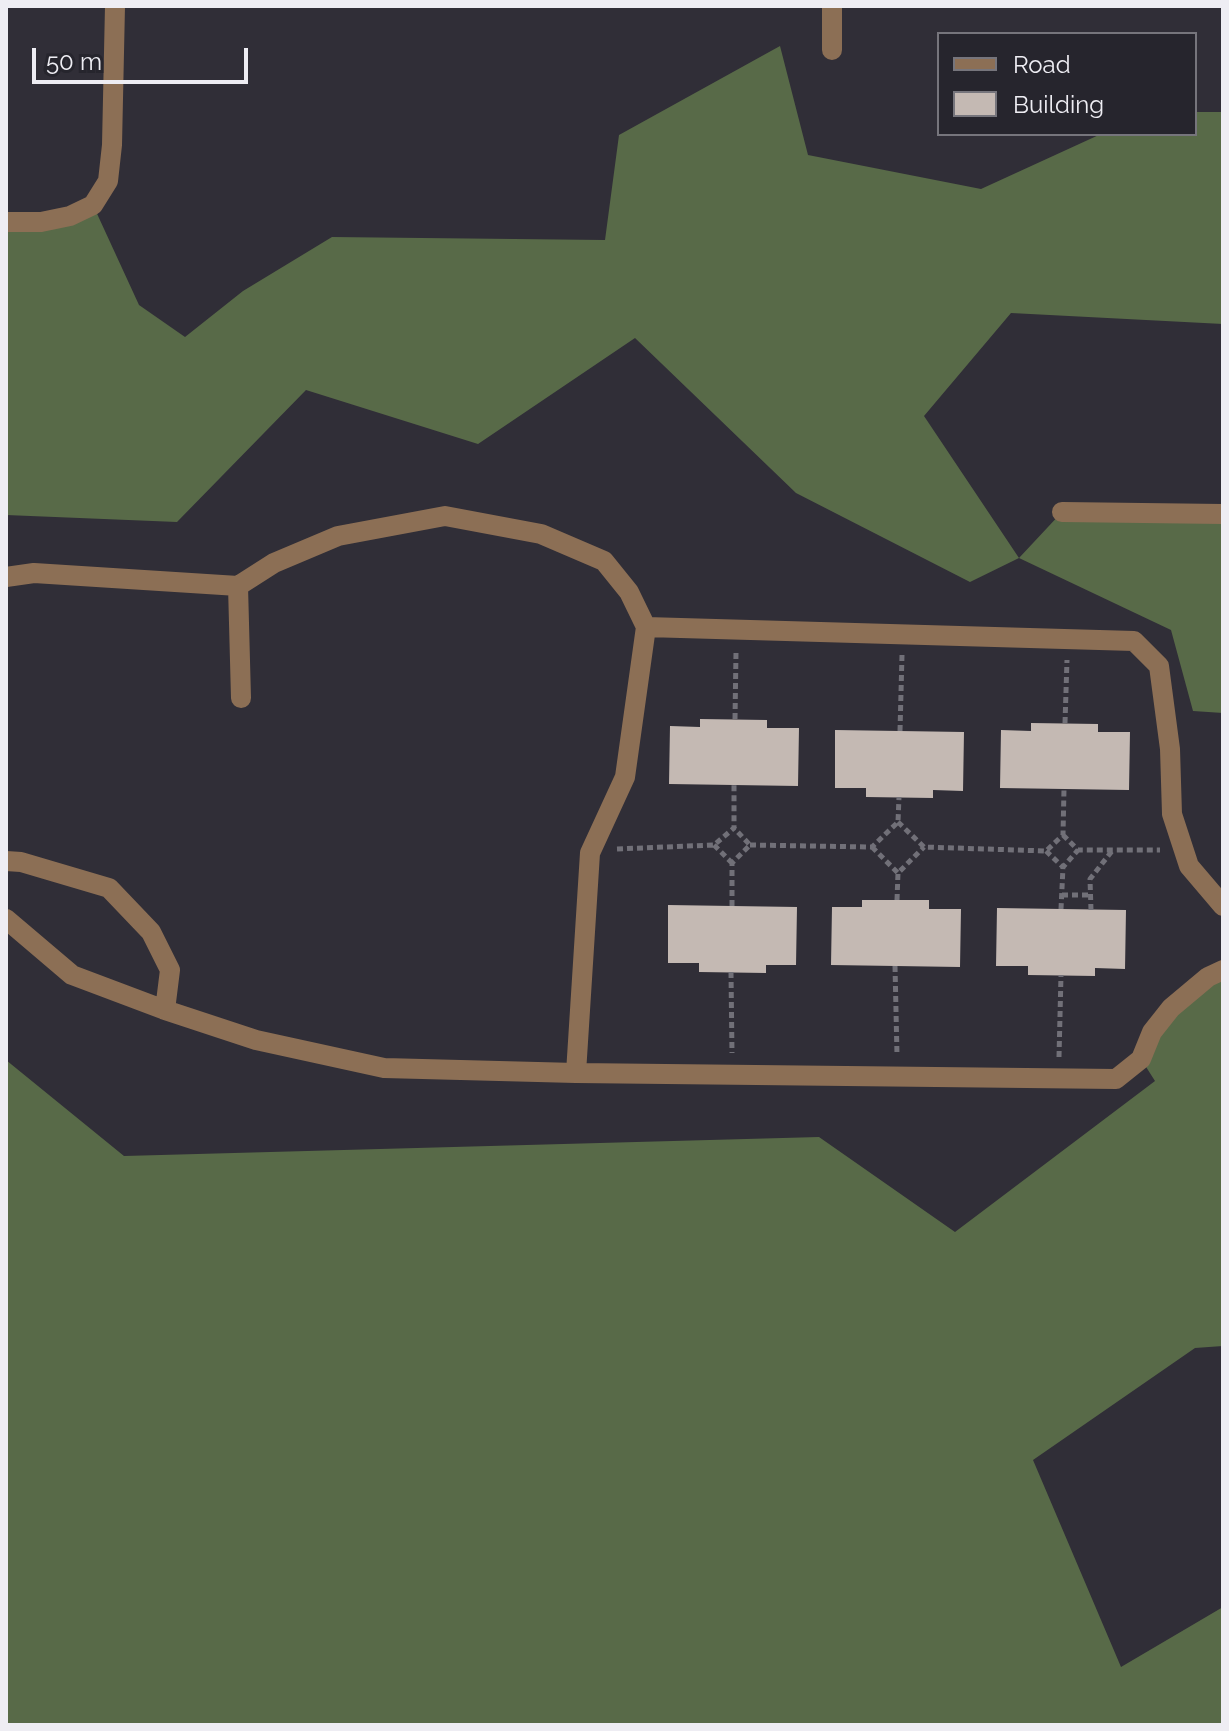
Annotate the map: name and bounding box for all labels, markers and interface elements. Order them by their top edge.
scale bar [36,32,252,82]
legend [937,32,1197,136]
text: 50 m [46,47,102,76]
text: Road [1013,50,1071,79]
text: Building [1013,90,1104,119]

